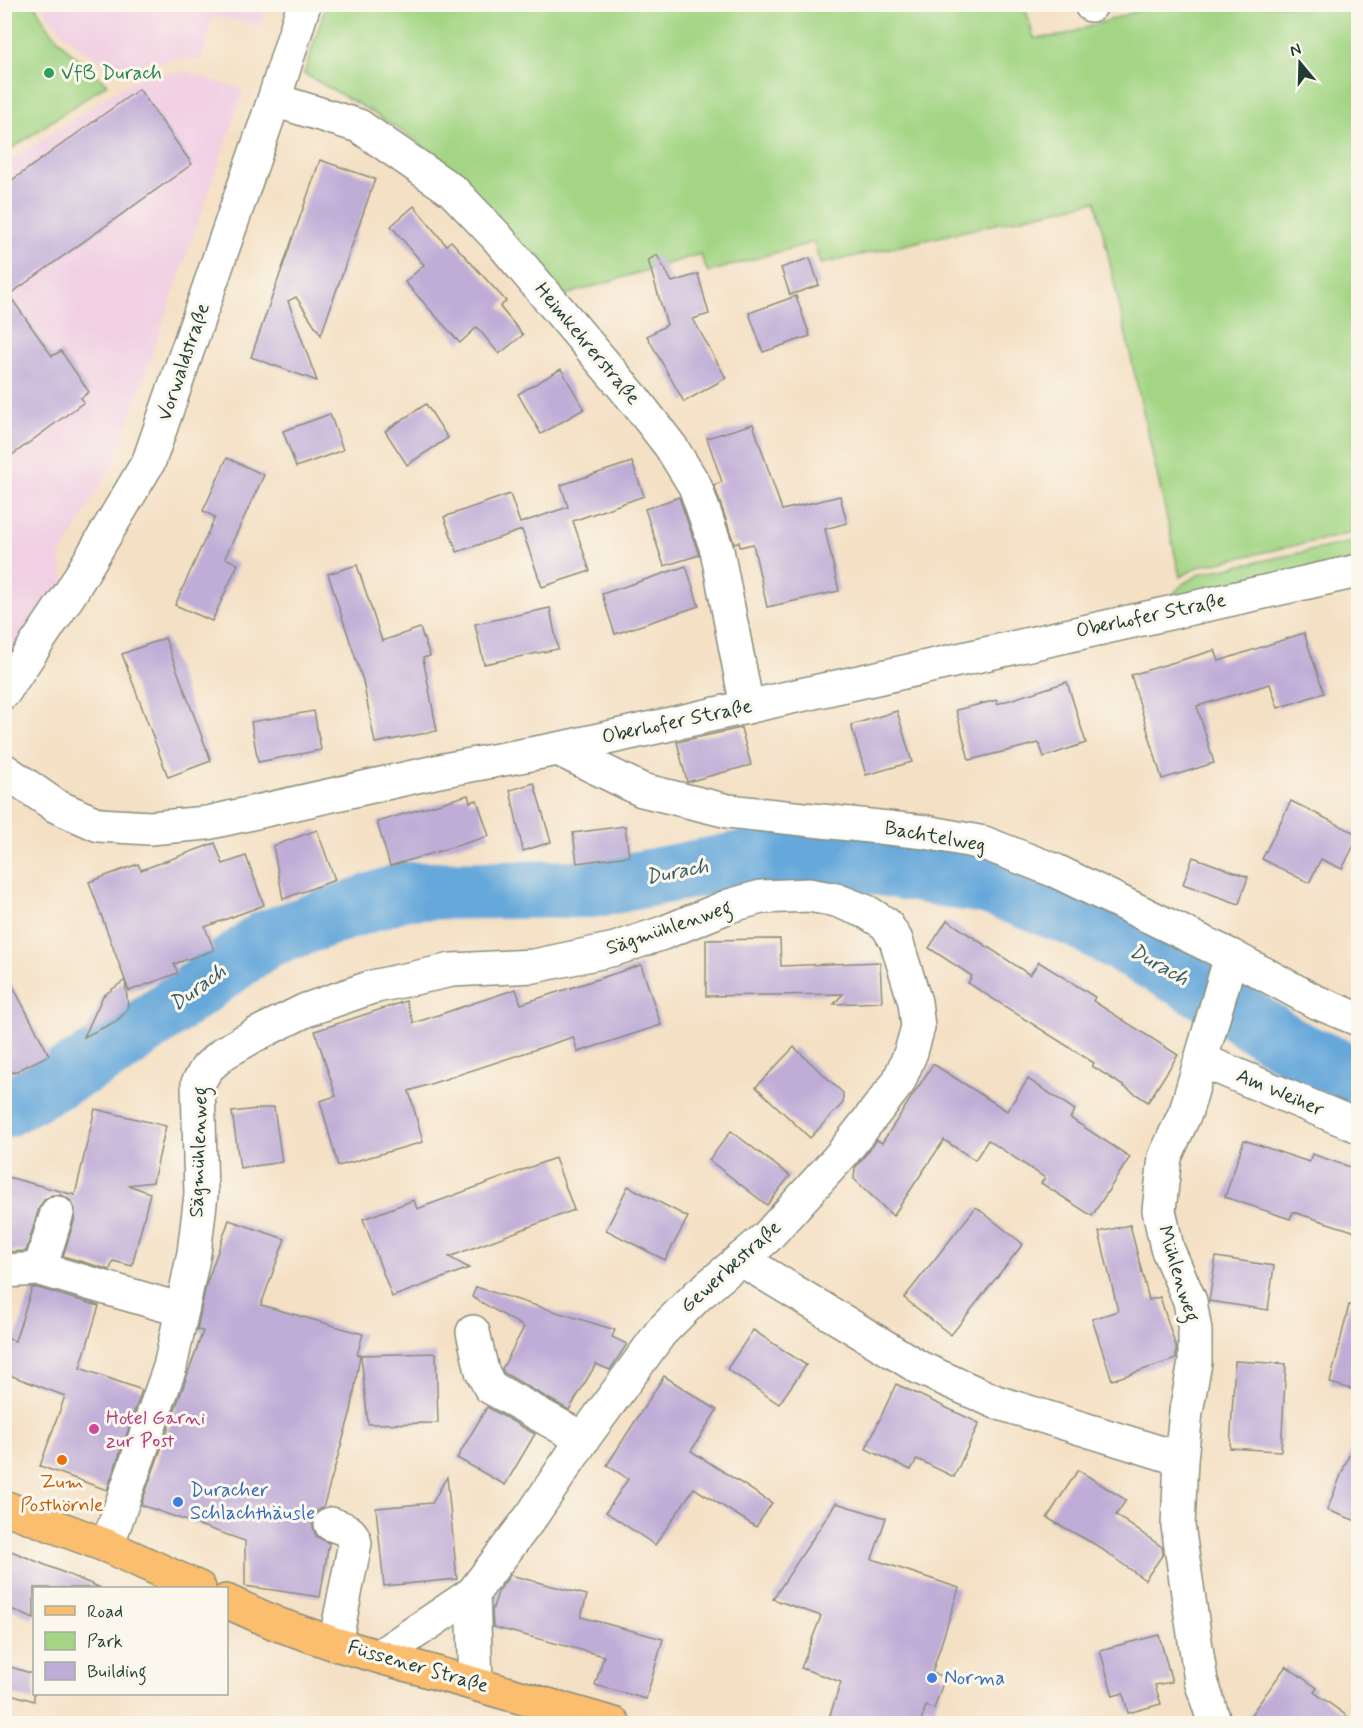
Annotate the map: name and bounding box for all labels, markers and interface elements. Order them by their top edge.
north arrow [1270,33,1330,93]
text: N [1287,39,1304,62]
place label: VfB Durach [61,60,162,87]
marker: VfB Durach [42,66,56,80]
street label: Heimkehrerstraße [528,277,646,411]
street label: Vorwaldstraße [151,299,217,425]
street label: Oberhofer Straße [1073,587,1229,645]
street label: Oberhofer Straße [599,693,755,751]
street label: Bachtelweg [882,815,988,859]
water label: Durach [643,852,711,892]
street label: Sägmühlenweg [603,894,736,964]
water label: Durach [1124,937,1194,993]
water label: Durach [164,958,232,1018]
street label: Am Weiher [1232,1063,1328,1124]
street label: Sägmühlenweg [183,1086,217,1218]
street label: Gewerbestraße [675,1214,787,1320]
street label: Mühlenweg [1149,1222,1205,1326]
place label: Hotel Garni zur Post [106,1405,205,1455]
marker: Hotel Garni zur Post [87,1422,101,1436]
marker: Zum Posthörnle [55,1453,69,1467]
place label: Zum Posthörnle [20,1469,104,1519]
place label: Duracher Schlachthäusle [190,1477,315,1527]
marker: Duracher Schlachthäusle [171,1495,185,1509]
legend [33,1587,228,1695]
text: Road [87,1600,123,1624]
text: Park [87,1630,123,1654]
street label: Füssener Straße [344,1634,492,1700]
text: Building [87,1660,147,1686]
place label: Norma [944,1665,1005,1692]
marker: Norma [925,1671,939,1685]

